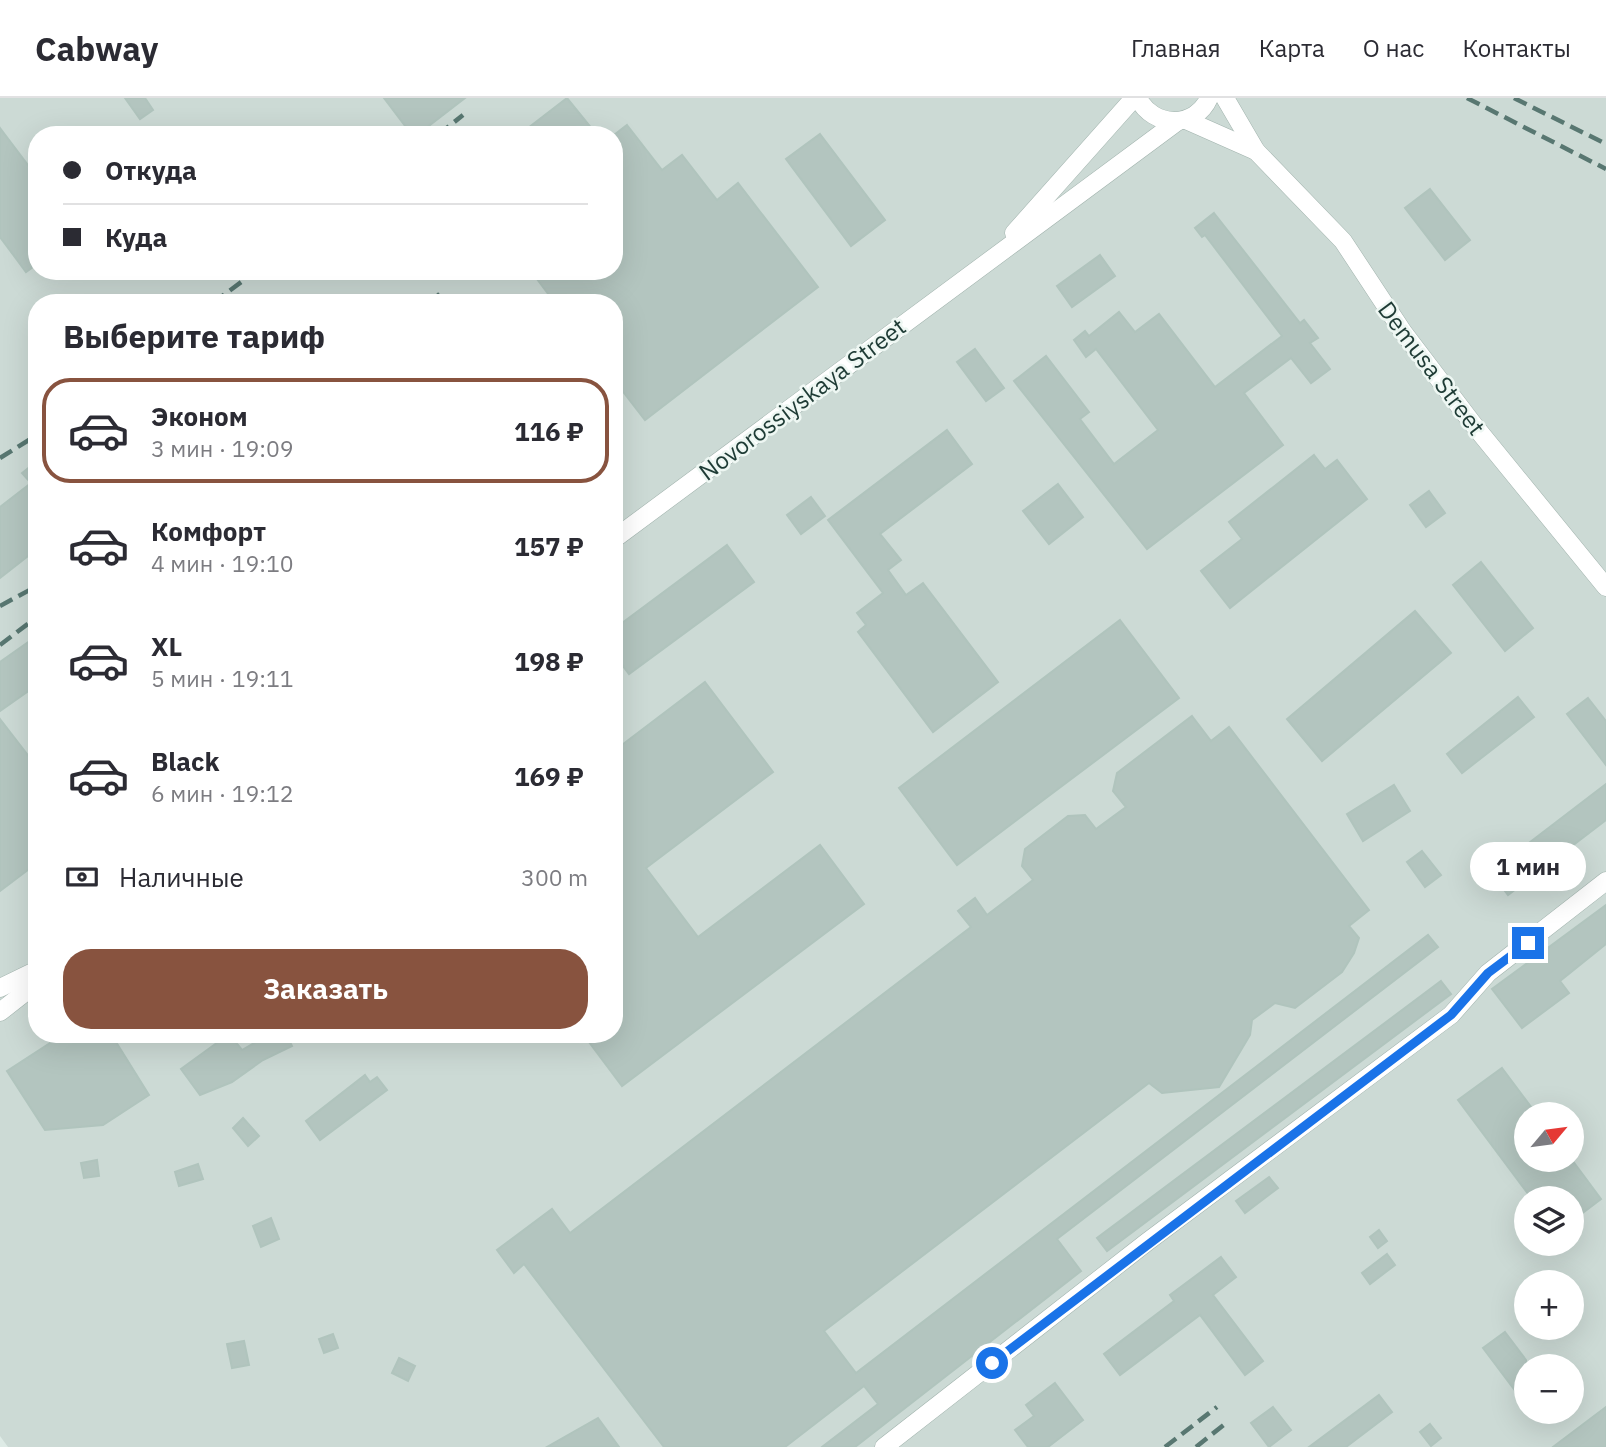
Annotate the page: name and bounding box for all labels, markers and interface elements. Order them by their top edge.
text: Cabway [35,27,158,70]
text: Главная [1131,32,1221,64]
text: Карта [1259,32,1325,64]
text: О нас [1363,32,1424,64]
text: Контакты [1462,32,1571,64]
text: Откуда [105,153,197,187]
text: Куда [105,220,167,254]
street label: Demusa Street [1371,295,1493,441]
street label: Novorossiyskaya Street [692,311,912,487]
text: Выберите тариф [63,315,325,357]
icon: car [67,399,130,462]
text: Эконом [151,399,248,433]
text: 116 ₽ [514,414,584,448]
text: 3 мин · 19:09 [151,433,294,463]
icon: car [67,514,130,577]
text: Комфорт [151,514,266,548]
text: 157 ₽ [514,529,584,563]
text: 4 мин · 19:10 [151,548,294,578]
icon: car [67,629,130,692]
text: XL [151,629,182,663]
text: 198 ₽ [514,644,584,678]
text: 5 мин · 19:11 [151,663,294,693]
icon: car [67,744,130,807]
text: Black [151,744,219,778]
text: 169 ₽ [514,759,584,793]
text: 6 мин · 19:12 [151,778,294,808]
callout: 1 мин [1470,842,1586,890]
text: 1 мин [1496,851,1560,881]
icon: cash [63,858,101,896]
text: Наличные [119,860,244,894]
text: 300 m [521,862,588,892]
route end [1512,927,1544,959]
button: Заказать [63,949,588,1029]
north arrow [1514,1102,1584,1172]
map controls [1514,1102,1584,1424]
button: layers [1514,1186,1584,1256]
button: + [1514,1270,1584,1340]
route start [976,1347,1008,1379]
button: − [1514,1354,1584,1424]

